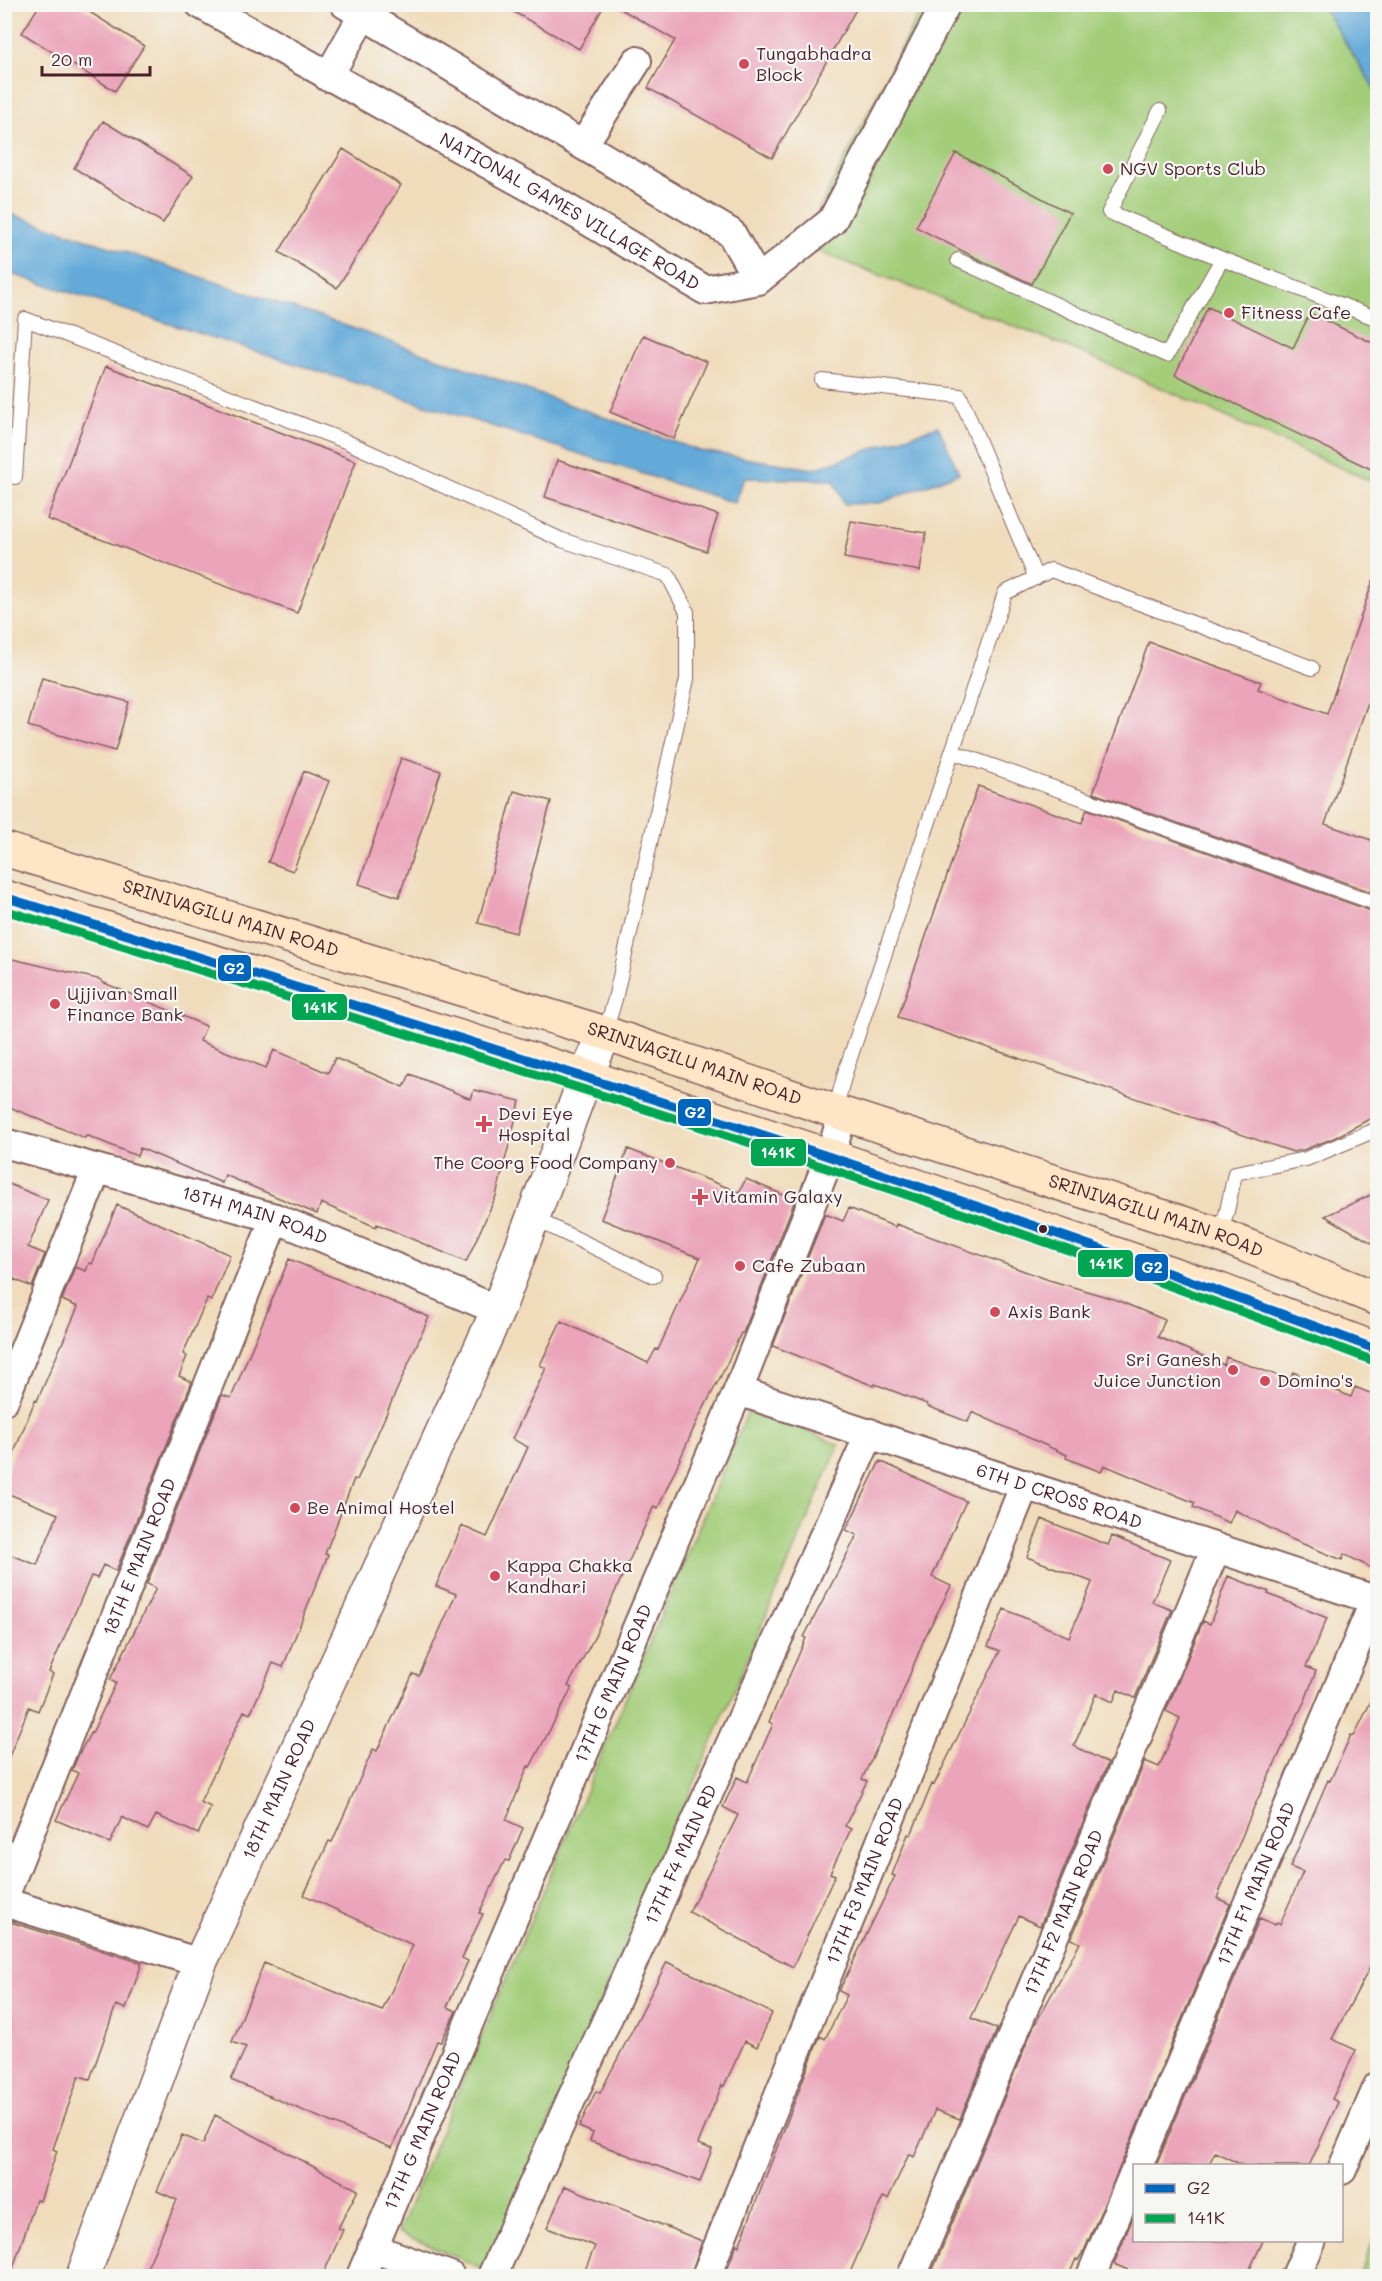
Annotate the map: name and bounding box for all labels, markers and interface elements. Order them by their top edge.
scale bar [42,39,150,77]
place label: Tungabhadra Block [756,41,872,86]
text: 20 m [51,47,92,71]
marker: Tungabhadra Block [737,57,751,71]
street label: NATIONAL GAMES VILLAGE ROAD [436,126,705,295]
place label: NGV Sports Club [1120,156,1266,180]
marker: NGV Sports Club [1101,162,1115,176]
place label: Fitness Cafe [1241,300,1351,324]
marker: Fitness Cafe [1222,306,1236,320]
street label: SRINIVAGILU MAIN ROAD [120,873,342,962]
line badge: G2 [217,954,252,982]
text: G2 [223,957,245,978]
place label: Ujjivan Small Finance Bank [67,981,183,1026]
line badge: 141K [291,993,348,1021]
text: 141K [303,996,337,1017]
marker: Ujjivan Small Finance Bank [48,997,62,1011]
street label: SRINIVAGILU MAIN ROAD [585,1015,805,1110]
line badge: G2 [677,1098,712,1127]
place label: Devi Eye Hospital [498,1101,573,1146]
text: G2 [684,1101,706,1122]
marker: Devi Eye Hospital [475,1115,493,1133]
line badge: 141K [750,1138,807,1167]
text: 141K [761,1141,795,1162]
place label: The Coorg Food Company [433,1150,658,1174]
marker: The Coorg Food Company [663,1156,677,1170]
street label: SRINIVAGILU MAIN ROAD [1046,1168,1267,1262]
street label: 18TH MAIN ROAD [179,1180,332,1249]
place label: Vitamin Galaxy [712,1184,843,1208]
marker: Vitamin Galaxy [693,1190,707,1204]
unlabelled marker [1037,1223,1049,1235]
line badge: 141K [1077,1249,1134,1278]
text: 141K [1089,1252,1123,1273]
place label: Cafe Zubaan [752,1253,866,1277]
line badge: G2 [1134,1253,1169,1282]
text: G2 [1141,1256,1163,1277]
marker: Cafe Zubaan [733,1259,747,1273]
place label: Axis Bank [1007,1299,1091,1323]
marker: Axis Bank [988,1305,1002,1319]
place label: Sri Ganesh Juice Junction [1094,1347,1221,1392]
marker: Sri Ganesh Juice Junction [1226,1363,1240,1377]
place label: Domino's [1277,1368,1353,1392]
marker: Domino's [1258,1374,1272,1388]
street label: 6TH D CROSS ROAD [974,1457,1145,1534]
street label: 18TH E MAIN ROAD [96,1474,181,1639]
place label: Be Animal Hostel [307,1495,455,1519]
marker: Be Animal Hostel [288,1501,302,1515]
place label: Kappa Chakka Kandhari [507,1553,633,1598]
marker: Kappa Chakka Kandhari [488,1569,502,1583]
street label: 17TH G MAIN ROAD [568,1600,657,1766]
street label: 18TH MAIN ROAD [236,1715,321,1863]
street label: 17TH F4 MAIN RD [638,1780,722,1928]
street label: 17TH F3 MAIN ROAD [820,1794,909,1967]
street label: 17TH F1 MAIN ROAD [1210,1798,1300,1969]
street label: 17TH F2 MAIN ROAD [1018,1826,1108,1998]
street label: 17TH G MAIN ROAD [378,2047,466,2213]
legend [1133,2164,1343,2242]
text: G2 [1187,2175,1210,2199]
text: 141K [1187,2205,1225,2229]

